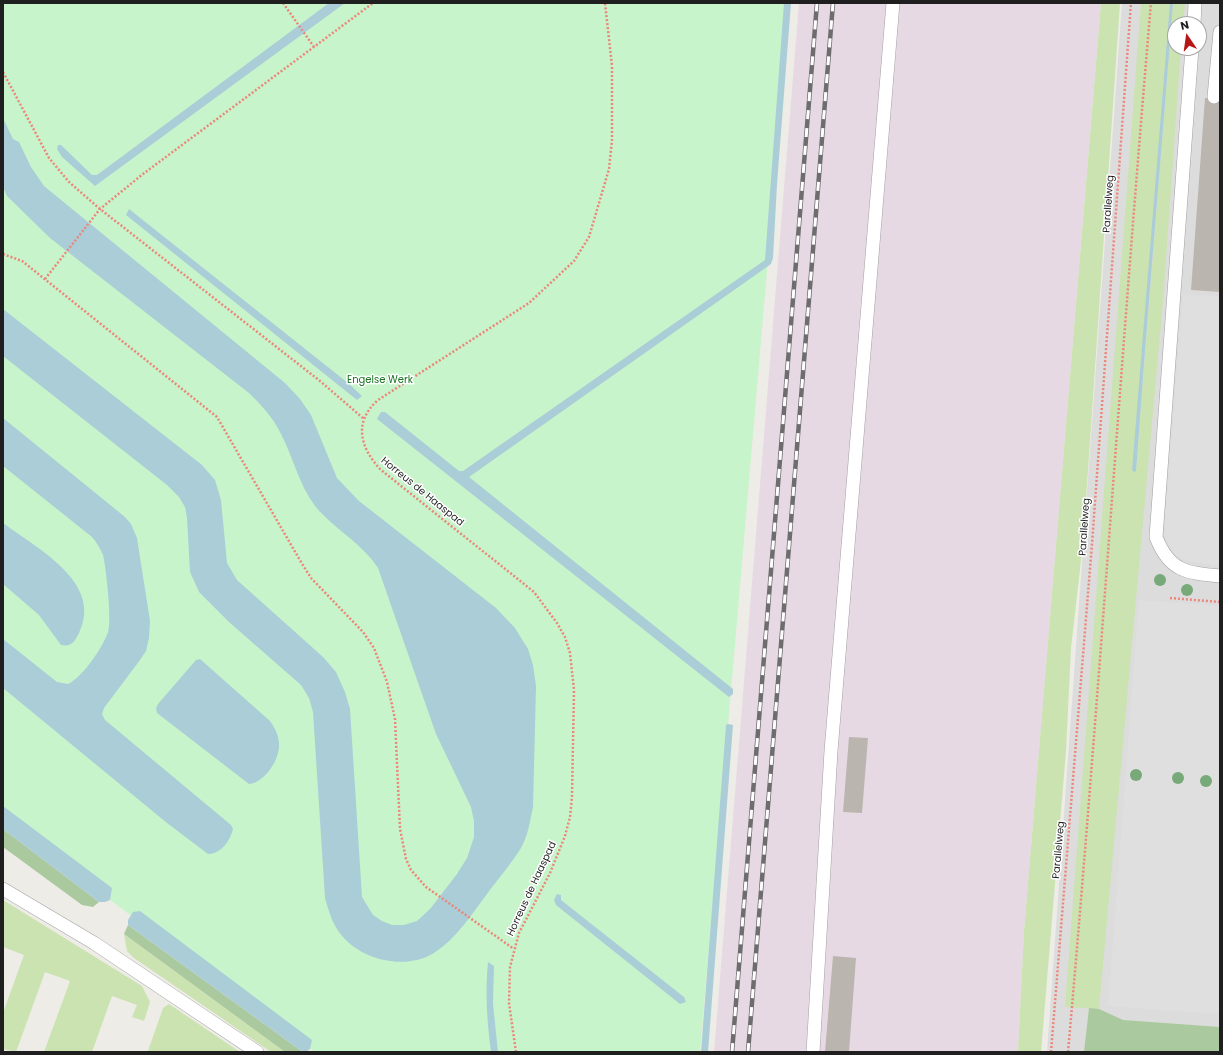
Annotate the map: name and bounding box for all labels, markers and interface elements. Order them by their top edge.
north arrow [1167,16,1207,56]
text: N [1179,17,1190,34]
street label: Parallelweg [1101,175,1117,233]
park label: Engelse Werk [347,374,413,386]
street label: Horreus de Haaspad [378,455,466,529]
street label: Parallelweg [1077,498,1093,556]
street label: Parallelweg [1051,821,1067,879]
street label: Horreus de Haaspad [505,840,559,938]

